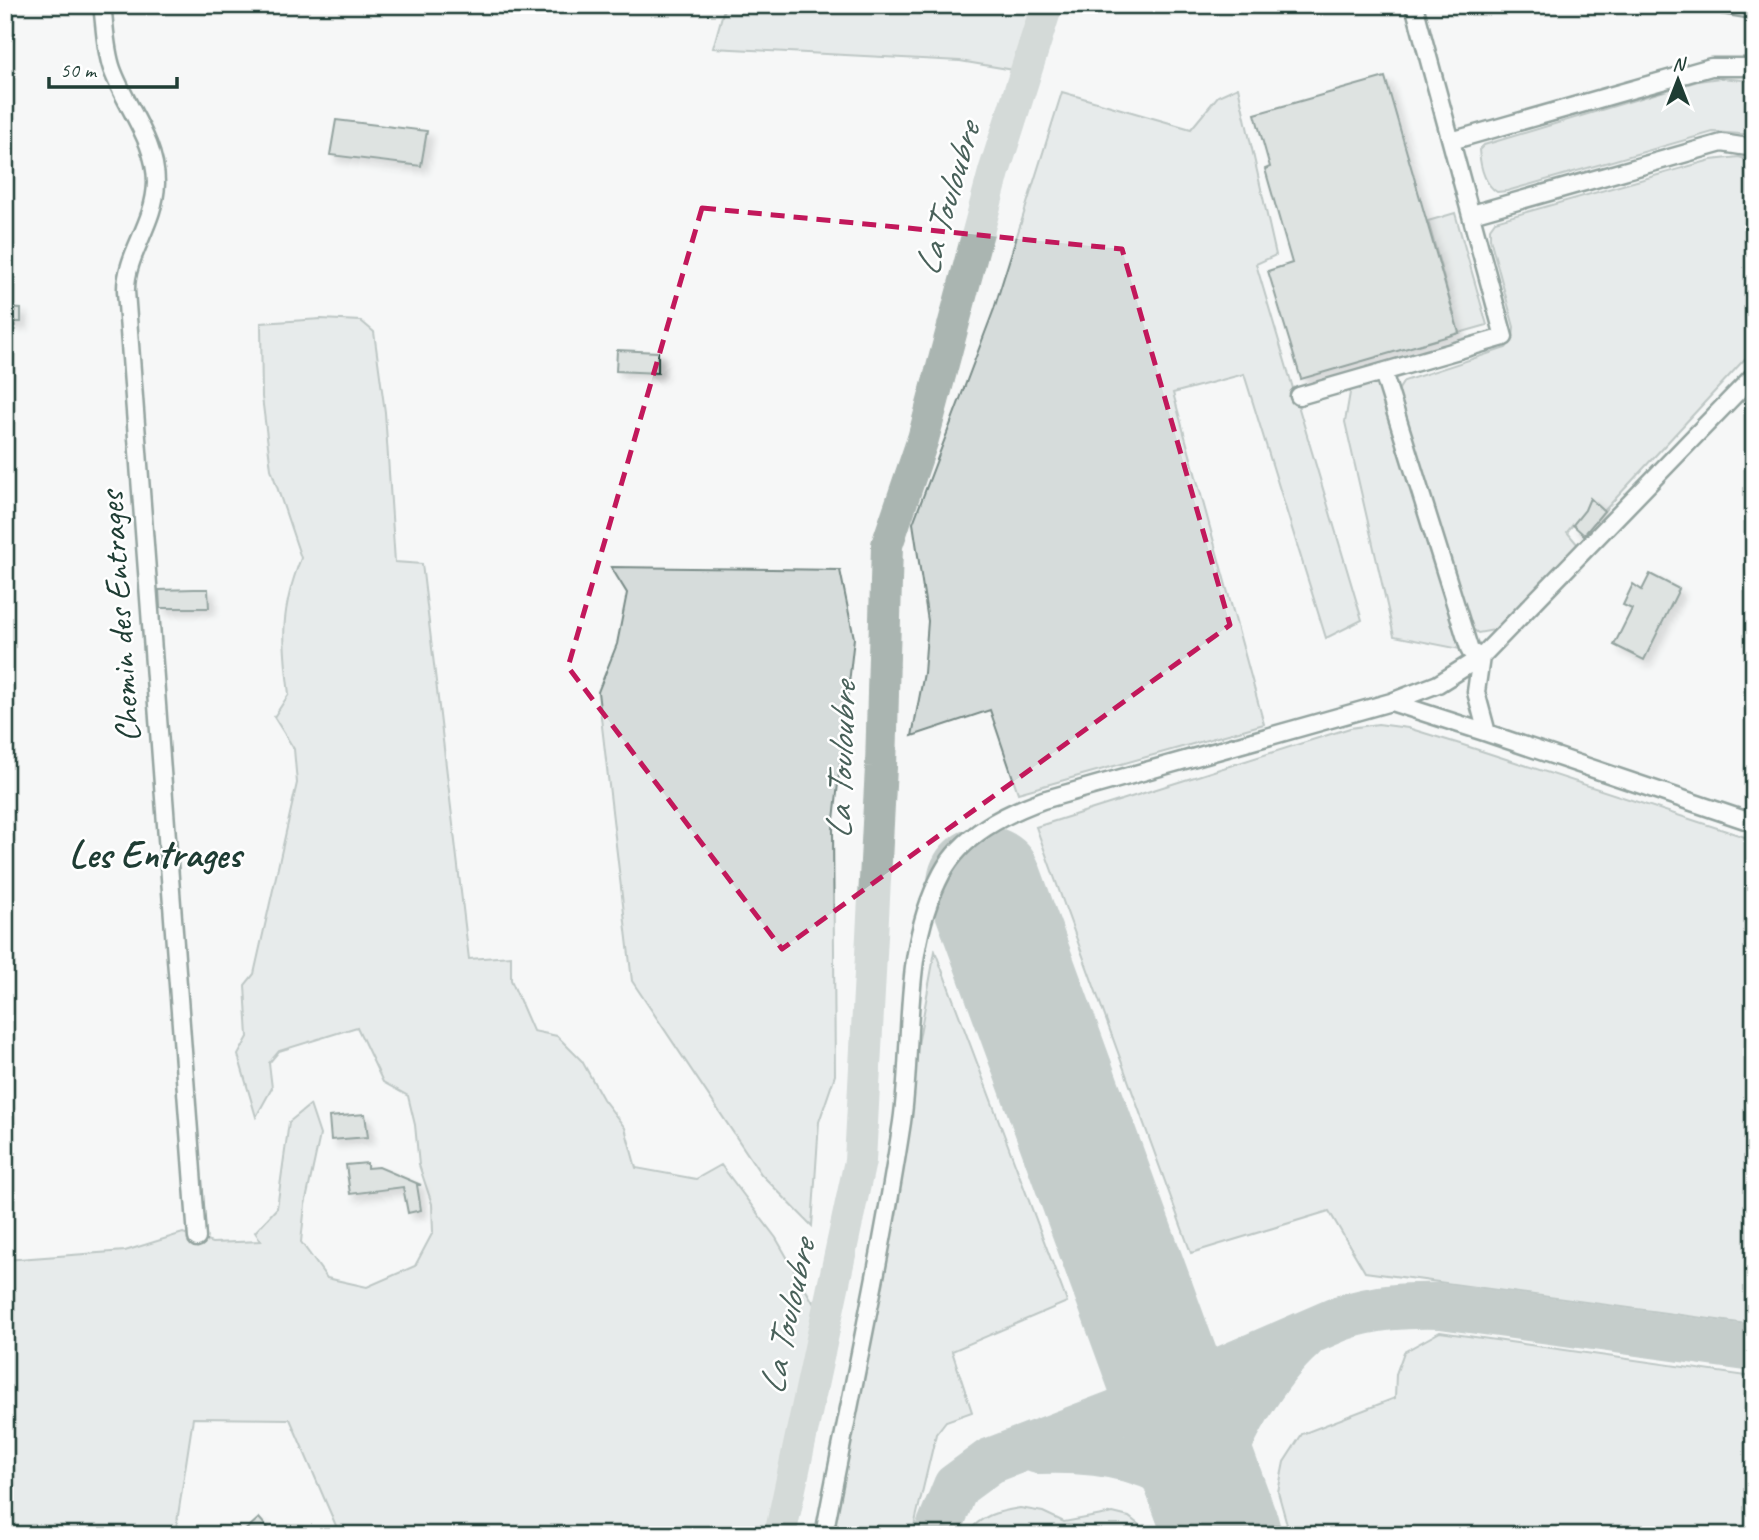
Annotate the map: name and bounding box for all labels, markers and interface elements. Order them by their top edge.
scale bar [49,46,177,90]
north arrow [1644,46,1714,116]
text: N [1672,52,1687,76]
text: 50 m [60,57,98,83]
water label: La Touloubre [902,113,992,281]
street label: Chemin des Entrages [88,487,151,744]
water label: La Touloubre [814,677,867,840]
district label: Les Entrages [69,831,245,878]
water label: La Touloubre [747,1231,827,1398]

